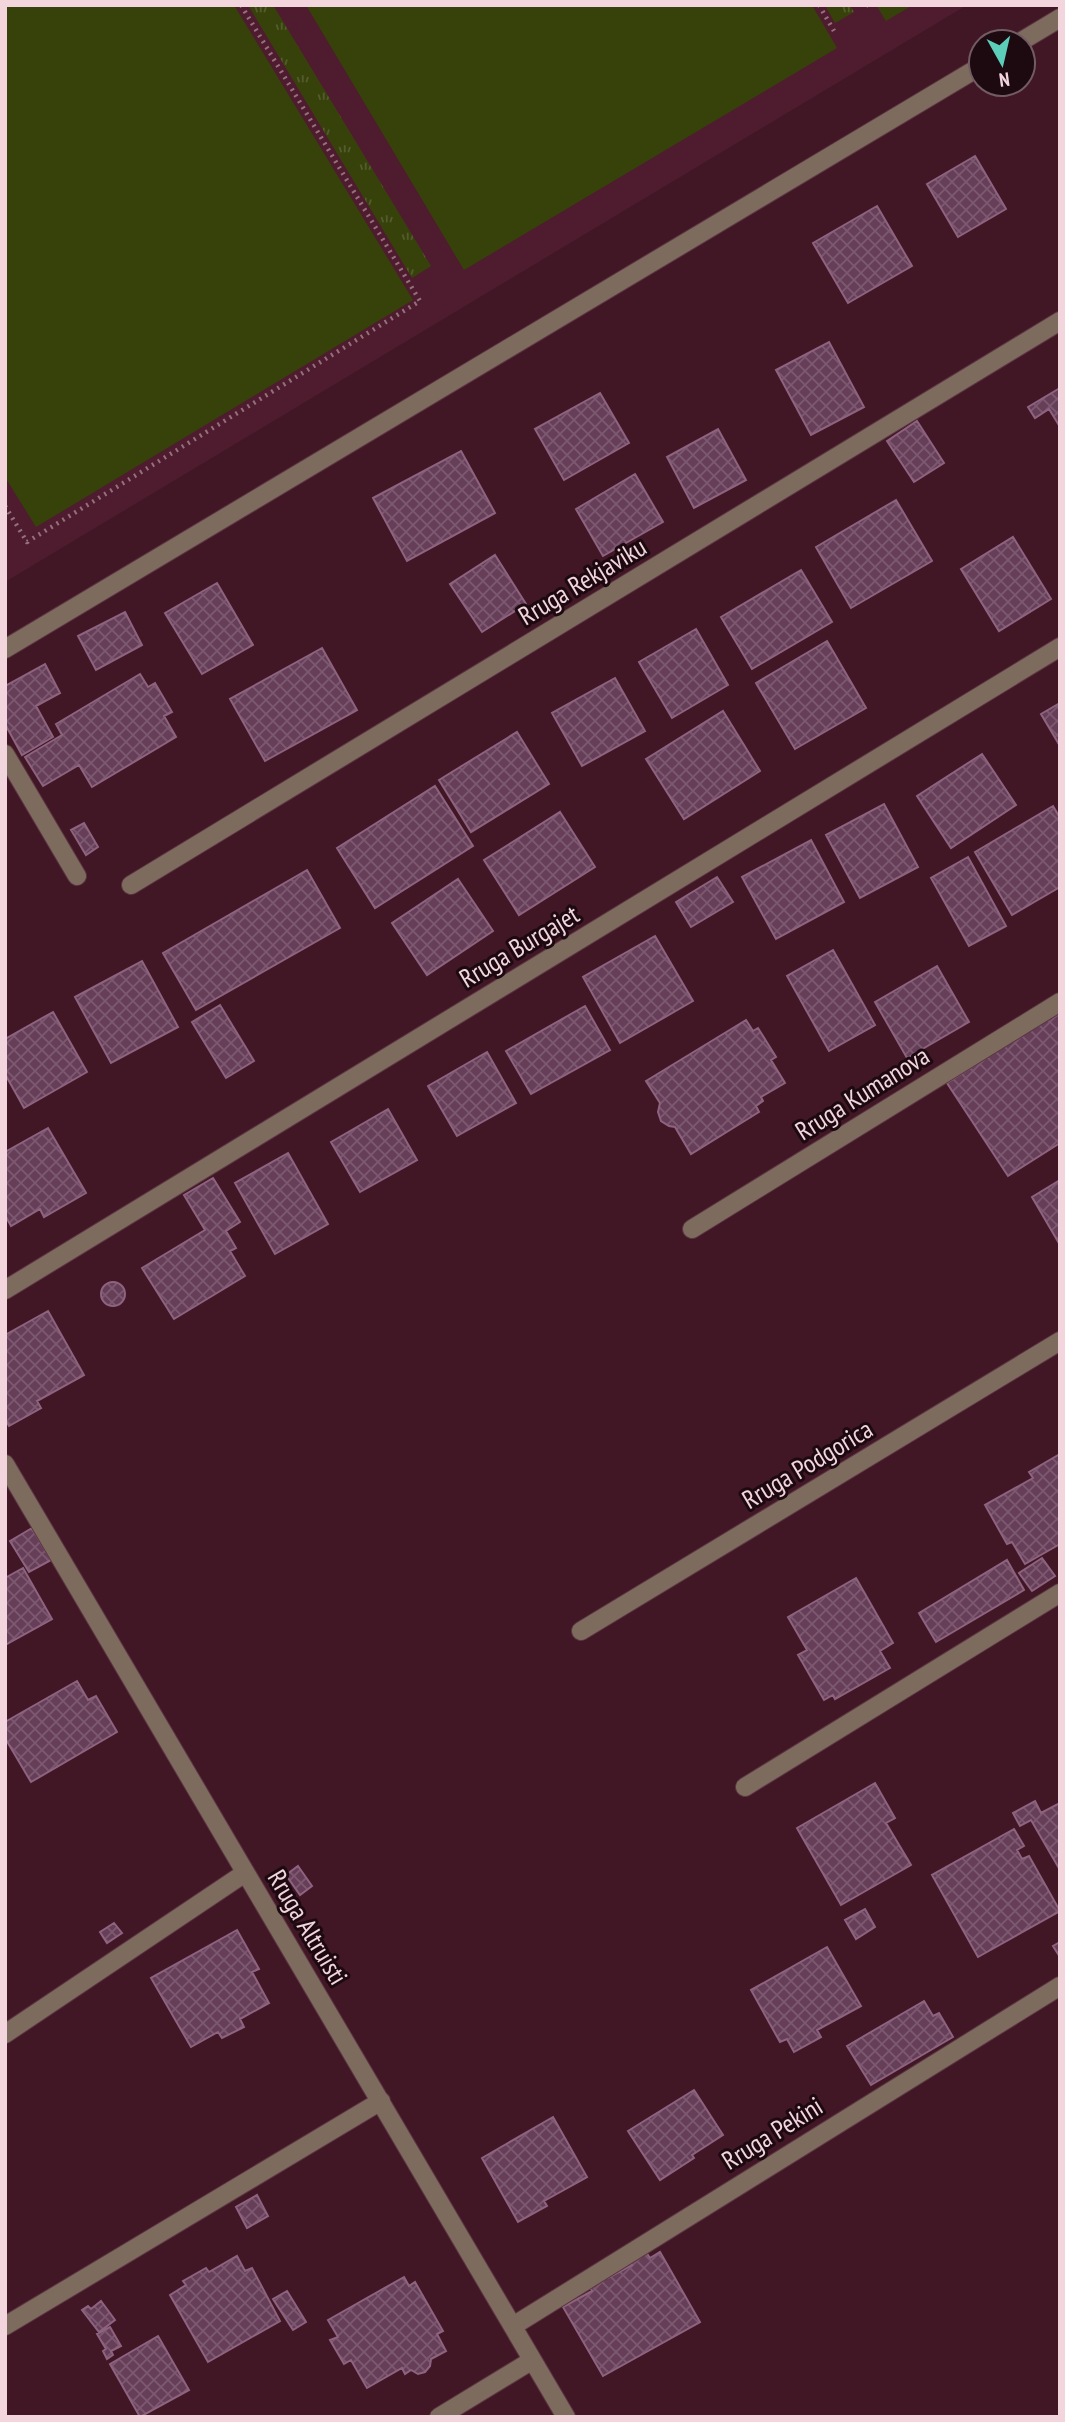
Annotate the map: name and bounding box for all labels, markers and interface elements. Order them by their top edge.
north arrow [967,28,1037,98]
text: N [998,67,1011,92]
street label: Rruga Rekjaviku [512,530,652,632]
street label: Rruga Burgajet [453,897,585,995]
street label: Rruga Kumanova [789,1039,935,1147]
street label: Rruga Podgorica [736,1412,878,1516]
street label: Rruga Altruisti [261,1863,355,1991]
street label: Rruga Pekini [716,2089,828,2177]

